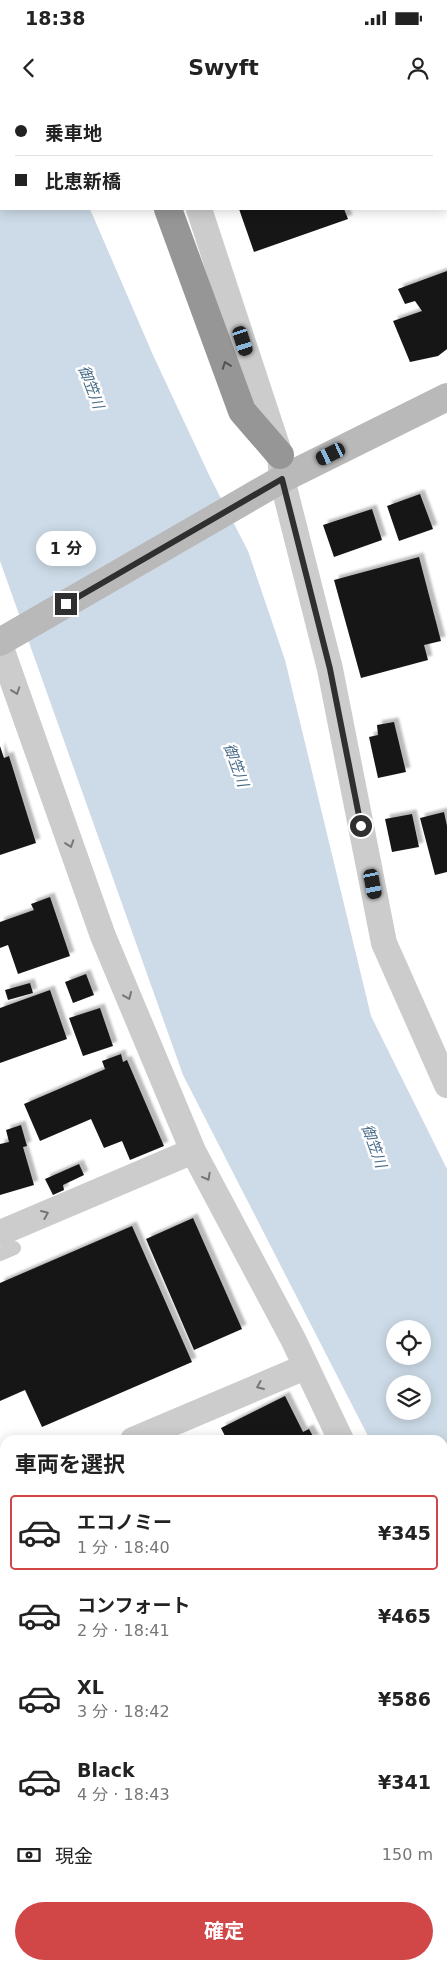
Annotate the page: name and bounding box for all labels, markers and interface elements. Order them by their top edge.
text: 18:38 [25,7,85,29]
icon: back [15,54,43,82]
icon: person [404,54,432,82]
text: Swyft [188,55,259,80]
text: 乗車地 [45,122,102,144]
text: 比恵新橋 [45,170,121,192]
car [231,324,254,358]
one-way arrow [222,361,232,370]
water label: 御笠川 [75,363,108,413]
car [314,441,347,467]
callout: 1 分 [36,532,96,566]
text: 1 分 [50,539,82,558]
route end [55,593,77,615]
one-way arrow [10,686,20,694]
water label: 御笠川 [220,741,253,791]
route start [350,815,372,837]
one-way arrow [64,839,74,848]
car [362,868,383,900]
one-way arrow [122,991,132,1000]
water label: 御笠川 [358,1122,391,1172]
one-way arrow [201,1171,211,1180]
one-way arrow [40,1210,49,1221]
map controls [386,1320,431,1420]
button: locate [386,1320,431,1365]
button: layers [386,1375,431,1420]
one-way arrow [256,1379,265,1390]
text: 車両を選択 [15,1452,125,1477]
icon: car [17,1510,62,1555]
text: エコノミー [77,1511,172,1533]
text: ¥345 [378,1522,431,1544]
text: 1 分 · 18:40 [77,1538,170,1557]
icon: car [17,1593,62,1638]
text: コンフォート [77,1594,190,1616]
text: ¥465 [378,1605,431,1627]
text: 2 分 · 18:41 [77,1621,170,1640]
icon: car [17,1676,62,1721]
text: XL [77,1676,104,1698]
text: ¥586 [378,1688,431,1710]
text: 3 分 · 18:42 [77,1702,170,1721]
icon: car [17,1759,62,1804]
text: Black [77,1759,135,1781]
text: ¥341 [378,1771,431,1793]
text: 4 分 · 18:43 [77,1785,170,1804]
icon: cash [15,1841,43,1869]
text: 現金 [55,1845,93,1867]
text: 150 m [382,1845,433,1864]
button: 確定 [15,1902,433,1960]

